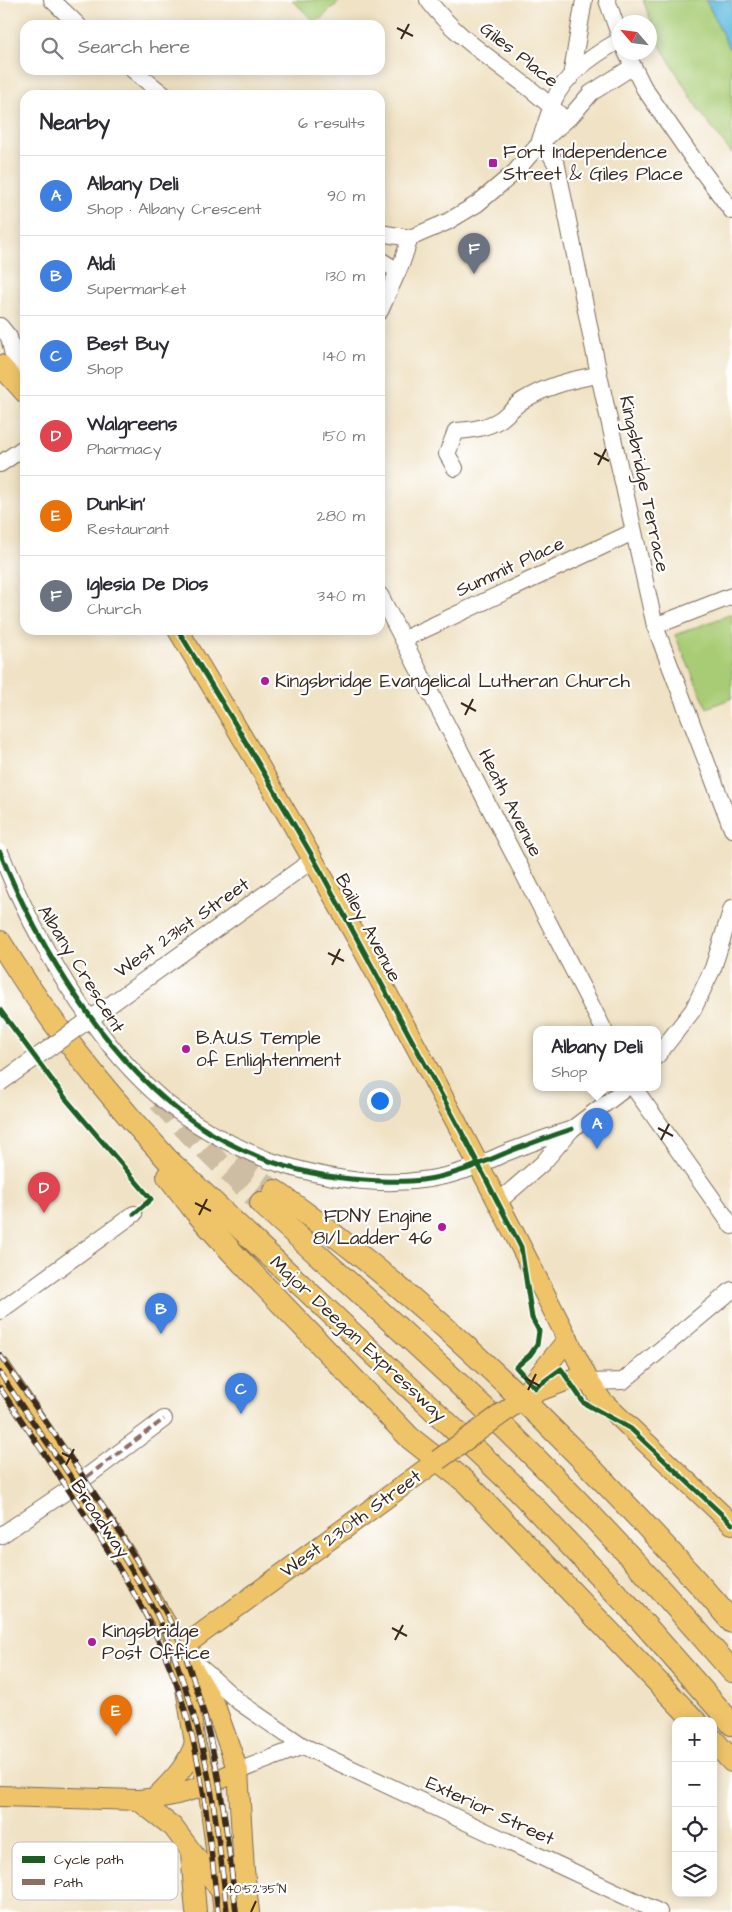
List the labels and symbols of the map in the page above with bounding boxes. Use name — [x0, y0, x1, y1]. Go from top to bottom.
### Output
north arrow — [612, 15, 657, 60]
street label: Giles Place — [474, 16, 564, 94]
place label: Fort Independence Street & Giles Place — [503, 139, 683, 188]
marker: Fort Independence Street & Giles Place — [487, 157, 499, 169]
pin: F — [458, 233, 490, 274]
street label: Kingsbridge Terrace — [611, 393, 676, 575]
street label: Summit Place — [451, 530, 569, 604]
place label: Kingsbridge Evangelical Lutheran Church — [275, 668, 631, 696]
marker: Kingsbridge Evangelical Lutheran Church — [259, 675, 271, 687]
street label: Heath Avenue — [471, 744, 549, 862]
street label: Bailey Avenue — [327, 869, 408, 987]
street label: West 231st Street — [109, 871, 255, 985]
street label: Albany Crescent — [30, 900, 131, 1039]
place label: B.A.U.S Temple of Enlightenment — [196, 1025, 341, 1075]
marker: B.A.U.S Temple of Enlightenment — [180, 1043, 192, 1055]
your location — [367, 1088, 393, 1114]
pin: A — [581, 1108, 613, 1149]
pin: D — [28, 1172, 60, 1213]
place label: FDNY Engine 81/Ladder 46 — [313, 1203, 432, 1252]
marker: FDNY Engine 81/Ladder 46 — [436, 1221, 448, 1233]
street label: Major Deegan Expressway — [263, 1250, 453, 1429]
pin: B — [145, 1293, 177, 1334]
pin: C — [225, 1373, 257, 1414]
street label: West 230th Street — [275, 1463, 427, 1585]
street label: Broadway — [63, 1474, 137, 1565]
place label: Kingsbridge Post Office — [102, 1618, 210, 1667]
marker: Kingsbridge Post Office — [86, 1636, 98, 1648]
pin: E — [100, 1695, 132, 1736]
street label: Exterior Street — [421, 1769, 559, 1853]
legend — [12, 1842, 178, 1900]
text: Cycle path — [54, 1850, 123, 1870]
text: Path — [54, 1873, 83, 1893]
text: 40°52'35"N — [226, 1881, 287, 1898]

